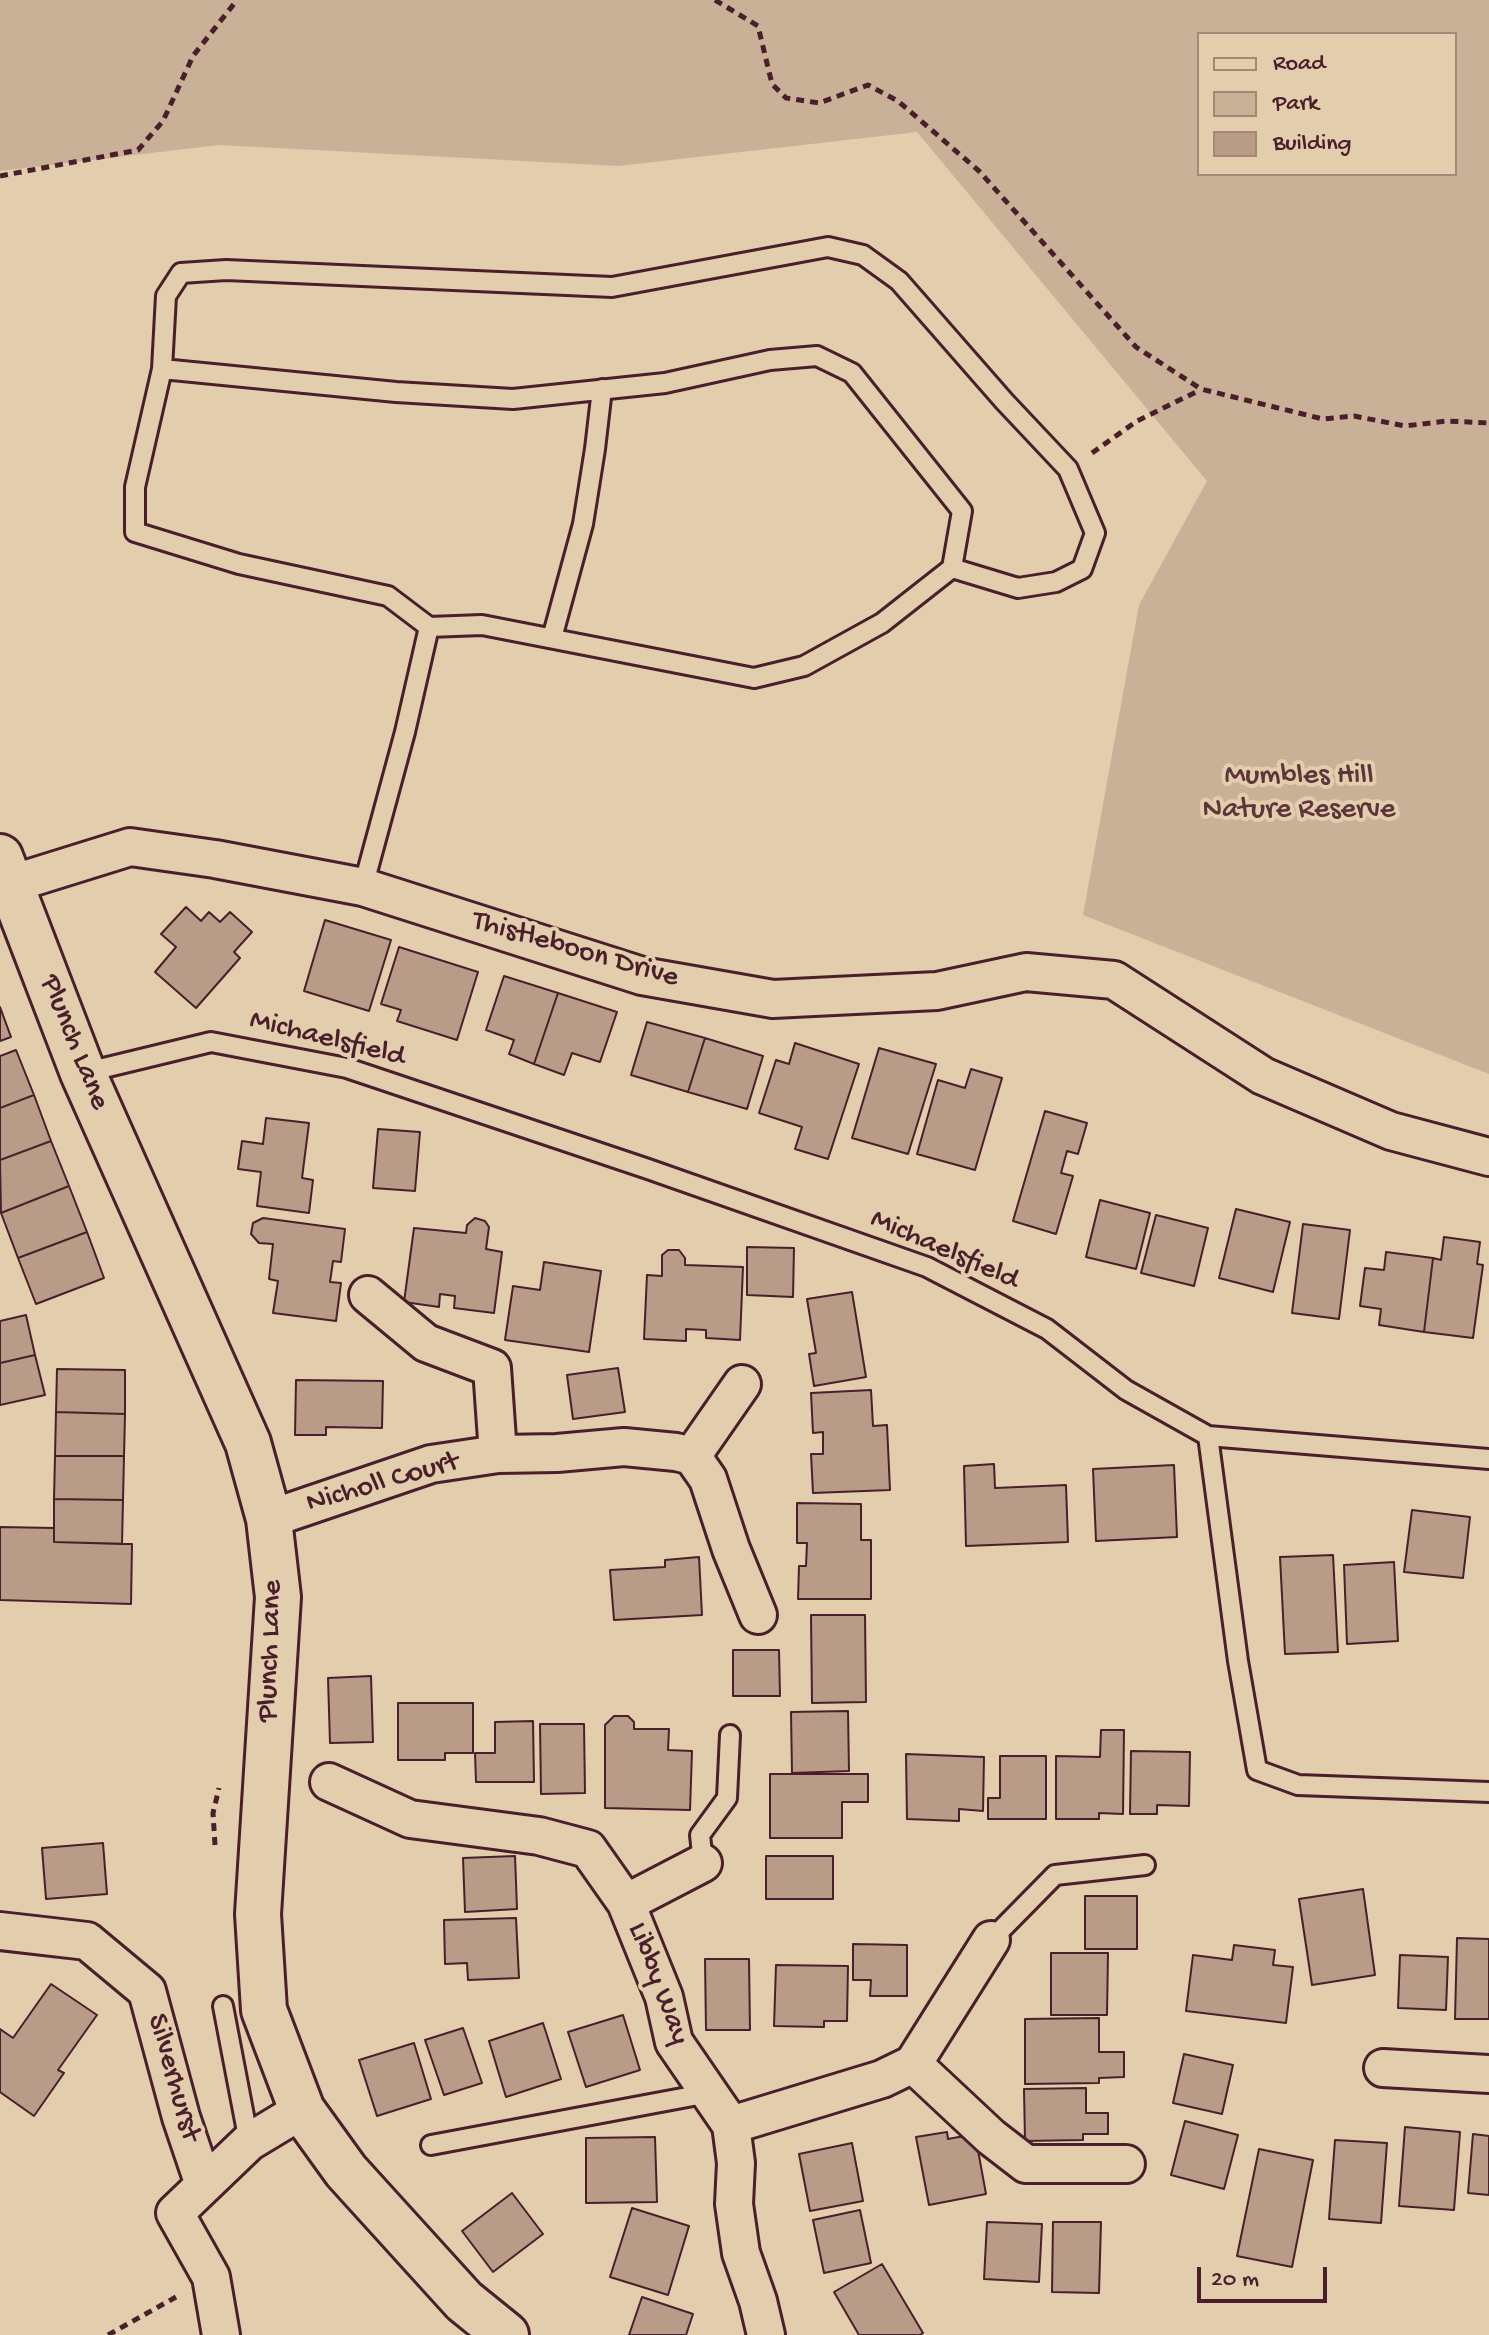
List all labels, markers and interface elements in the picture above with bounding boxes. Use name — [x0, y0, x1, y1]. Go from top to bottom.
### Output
legend — [1197, 32, 1457, 176]
text: Road — [1273, 50, 1325, 79]
text: Park — [1273, 90, 1319, 119]
text: Building — [1273, 130, 1351, 159]
park label: Mumbles Hill Nature Reserve — [1203, 759, 1395, 830]
street label: Thistleboon Drive — [468, 904, 682, 998]
street label: Plunch Lane — [30, 970, 116, 1116]
street label: Michaelsfield — [246, 1003, 408, 1077]
street label: Michaelsfield — [864, 1202, 1024, 1300]
street label: Nicholl Court — [303, 1445, 463, 1523]
street label: Plunch Lane — [252, 1579, 292, 1723]
street label: Libby Way — [617, 1918, 697, 2050]
street label: Silverhurst — [137, 2010, 207, 2146]
scale bar — [1201, 2251, 1331, 2301]
text: 20 m — [1211, 2266, 1259, 2295]

